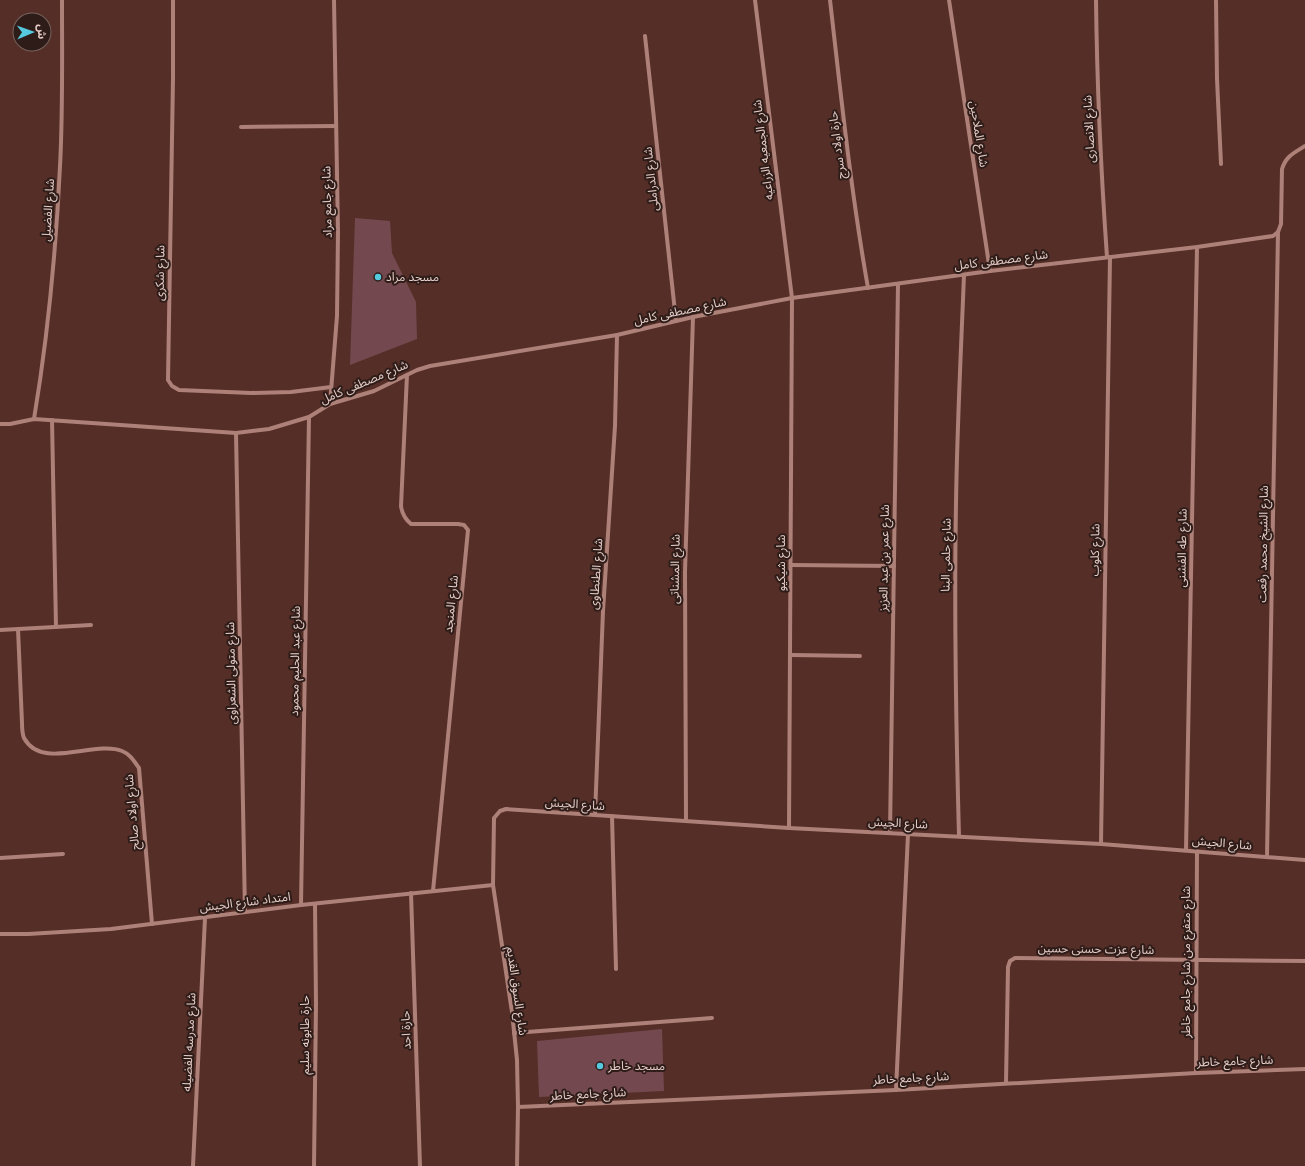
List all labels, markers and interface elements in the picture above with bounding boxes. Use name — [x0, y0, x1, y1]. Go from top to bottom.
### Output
north arrow — [12, 12, 52, 52]
text: ش — [35, 24, 49, 39]
street label: شارع الانصارى — [1079, 95, 1100, 163]
street label: شارع الجمعيه الزراعيه — [749, 99, 778, 201]
street label: شارع الملاحين — [965, 100, 992, 168]
street label: حارة اولاد سرج — [825, 110, 850, 180]
street label: شارع الدراملى — [640, 146, 663, 212]
street label: شارع جامع مراد — [318, 166, 337, 238]
street label: شارع الفضيل — [38, 178, 59, 242]
street label: شارع شكرى — [152, 245, 169, 301]
street label: شارع مصطفى كامل — [953, 246, 1049, 275]
place label: مسجد مراد — [386, 269, 439, 284]
marker: مسجد مراد — [373, 272, 383, 282]
street label: شارع مصطفى كامل — [632, 293, 728, 330]
street label: شارع مصطفى كامل — [317, 356, 411, 409]
street label: شارع الشيخ محمد رفعت — [1254, 485, 1273, 603]
street label: شارع عمر بن عبد العزيز — [875, 504, 894, 613]
street label: شارع طه الفشنى — [1173, 508, 1192, 588]
street label: شارع حلمى البنا — [937, 518, 956, 592]
street label: شارع كلوب — [1087, 524, 1104, 577]
street label: شارع المشناتى — [666, 534, 685, 604]
street label: شارع شيكيو — [773, 535, 790, 591]
street label: شارع الطنطاوى — [586, 538, 607, 610]
street label: شارع المنجد — [440, 574, 463, 634]
street label: شارع عبد الحليم محمود — [286, 606, 305, 716]
street label: شارع متولى الشعراوى — [222, 622, 241, 724]
street label: شارع اولاد صالح — [121, 773, 144, 851]
street label: شارع الجيش — [544, 794, 605, 815]
street label: شارع الجيش — [868, 813, 928, 834]
street label: شارع الجيش — [1191, 832, 1253, 855]
street label: شارع متفرع من شارع جامع خاطر — [1178, 886, 1195, 1039]
street label: امتداد شارع الجيش — [199, 888, 292, 917]
street label: شارع عزت حسنى حسين — [1038, 940, 1154, 959]
street label: شارع السوق القديم — [502, 946, 531, 1037]
street label: شارع مدرسه الفضيله — [178, 992, 201, 1092]
street label: حارة طابونه سليم — [297, 995, 314, 1075]
street label: حارة احد — [397, 1010, 414, 1050]
street label: شارع جامع خاطر — [1196, 1052, 1274, 1071]
place label: مسجد خاطر — [607, 1058, 665, 1073]
marker: مسجد خاطر — [595, 1061, 605, 1071]
street label: شارع جامع خاطر — [871, 1068, 950, 1089]
street label: شارع جامع خاطر — [548, 1084, 627, 1105]

